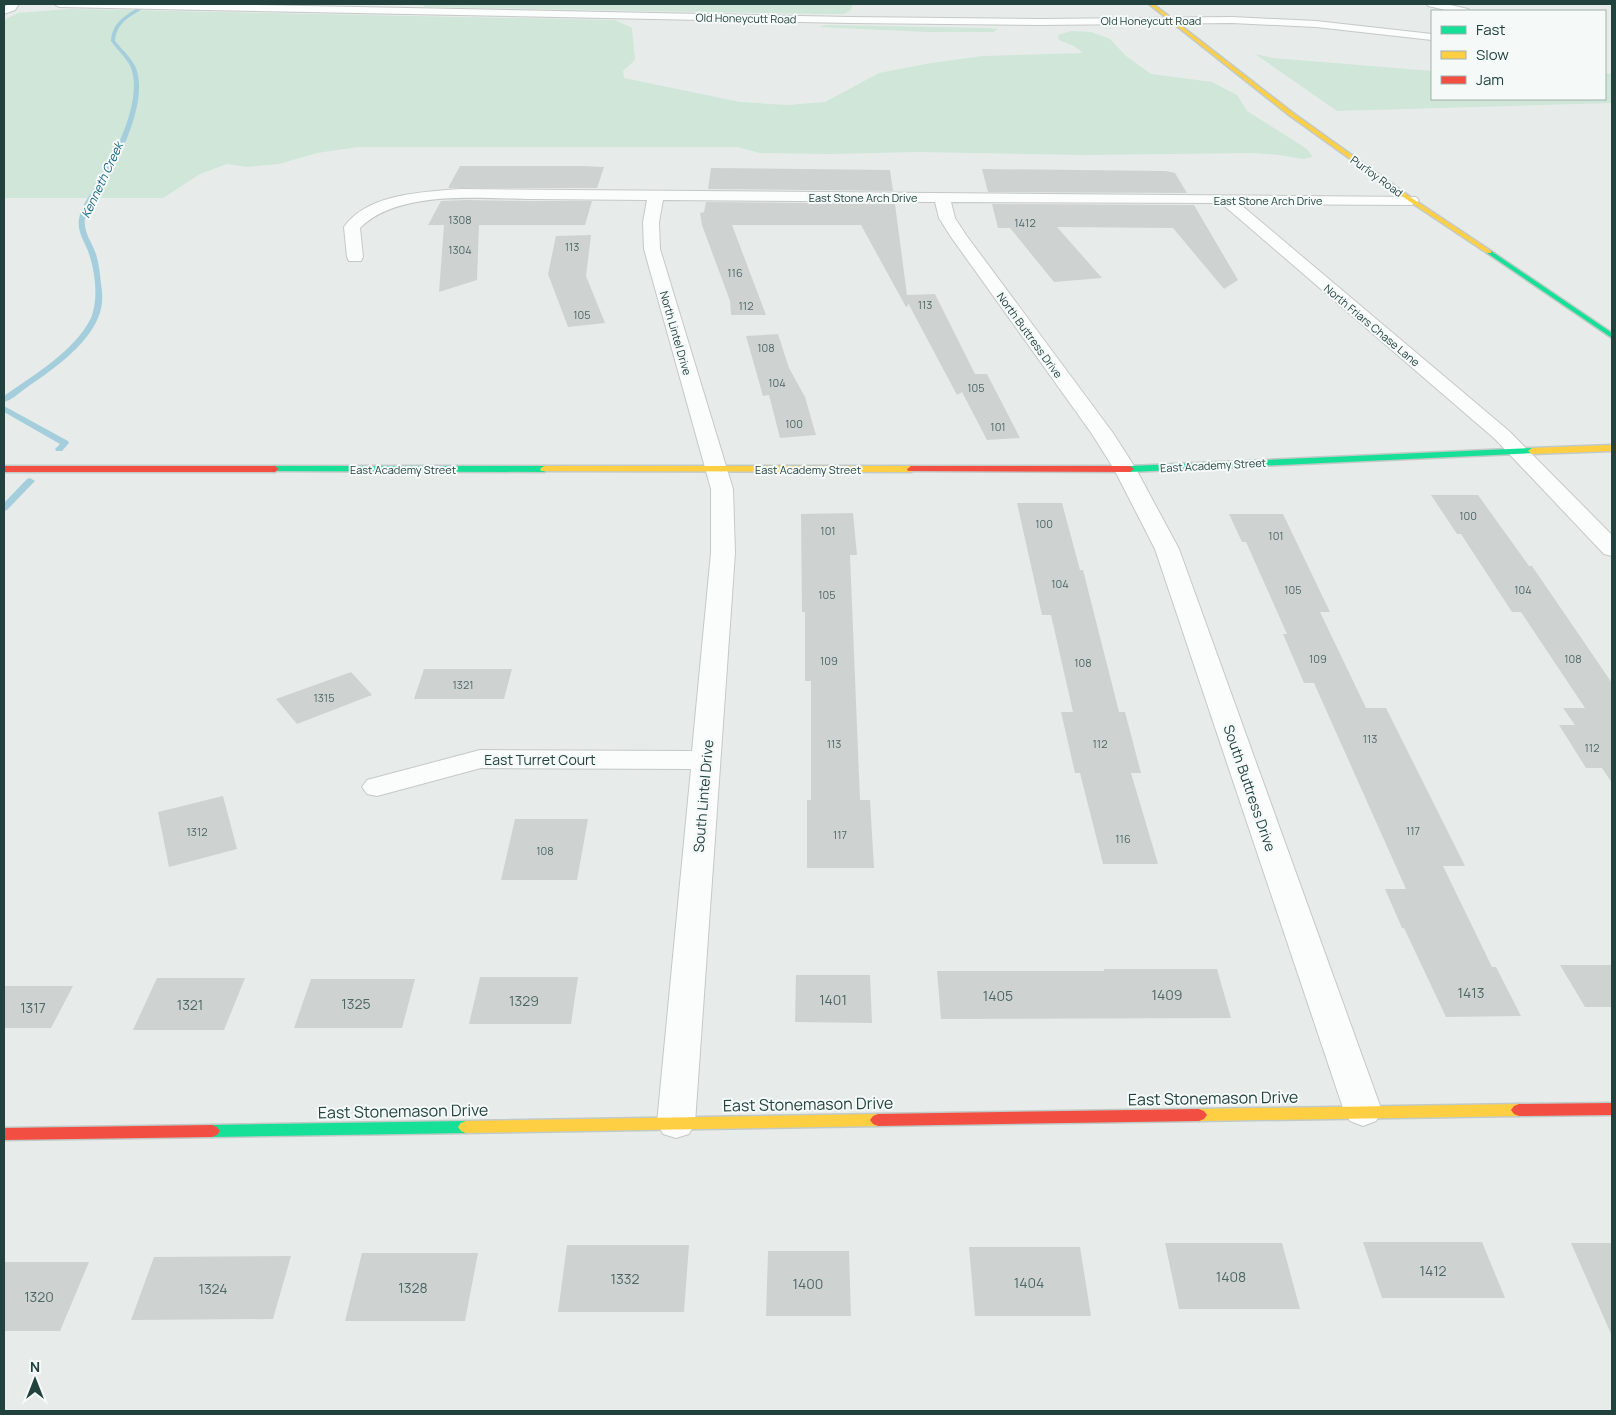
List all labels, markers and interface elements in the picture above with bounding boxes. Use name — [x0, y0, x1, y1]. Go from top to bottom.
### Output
street label: Old Honeycutt Road — [696, 10, 796, 26]
legend — [1431, 10, 1606, 100]
street label: Old Honeycutt Road — [1101, 13, 1201, 28]
text: Fast — [1476, 19, 1505, 40]
text: Slow — [1476, 44, 1509, 65]
text: Jam — [1476, 69, 1504, 90]
water label: Kenneth Creek — [77, 137, 128, 221]
street label: Purfoy Road — [1348, 152, 1406, 200]
street label: East Stone Arch Drive — [809, 190, 918, 205]
street label: East Stone Arch Drive — [1214, 193, 1323, 208]
house number: 1308 — [448, 212, 472, 227]
house number: 1412 — [1014, 215, 1036, 230]
house number: 113 — [565, 239, 579, 254]
house number: 1304 — [448, 242, 472, 257]
house number: 116 — [727, 265, 743, 280]
street label: North Friars Chase Lane — [1321, 280, 1423, 370]
street label: North Lintel Drive — [657, 289, 695, 377]
street label: North Buttress Drive — [994, 289, 1066, 381]
house number: 113 — [918, 297, 932, 312]
house number: 112 — [739, 298, 753, 313]
house number: 105 — [573, 307, 591, 322]
house number: 108 — [757, 340, 775, 355]
house number: 104 — [768, 375, 786, 390]
house number: 105 — [967, 380, 985, 395]
house number: 100 — [785, 416, 803, 431]
house number: 101 — [990, 419, 1006, 434]
street label: East Academy Street — [1160, 455, 1266, 475]
street label: East Academy Street — [350, 462, 456, 477]
street label: East Academy Street — [755, 462, 861, 477]
house number: 100 — [1459, 508, 1477, 523]
house number: 100 — [1035, 516, 1053, 531]
house number: 101 — [820, 523, 836, 538]
house number: 101 — [1268, 528, 1284, 543]
house number: 104 — [1051, 576, 1069, 591]
house number: 105 — [1284, 582, 1302, 597]
house number: 104 — [1514, 582, 1532, 597]
house number: 105 — [818, 587, 836, 602]
house number: 109 — [1309, 651, 1327, 666]
house number: 108 — [1564, 651, 1582, 666]
house number: 109 — [820, 653, 838, 668]
house number: 108 — [1074, 655, 1092, 670]
house number: 1321 — [453, 677, 473, 692]
house number: 1315 — [313, 690, 335, 705]
street label: South Buttress Drive — [1219, 722, 1281, 854]
house number: 113 — [1363, 731, 1377, 746]
house number: 113 — [827, 736, 841, 751]
house number: 112 — [1093, 736, 1107, 751]
street label: South Lintel Drive — [689, 739, 717, 853]
house number: 112 — [1585, 740, 1599, 755]
street label: East Turret Court — [484, 750, 596, 769]
house number: 117 — [1406, 823, 1420, 838]
house number: 1312 — [187, 824, 207, 839]
house number: 117 — [833, 827, 847, 842]
house number: 116 — [1115, 831, 1131, 846]
house number: 108 — [536, 843, 554, 858]
house number: 1413 — [1458, 983, 1484, 1002]
house number: 1409 — [1152, 985, 1182, 1004]
house number: 1405 — [983, 986, 1013, 1005]
house number: 1401 — [819, 990, 847, 1009]
house number: 1329 — [509, 991, 539, 1010]
house number: 1325 — [341, 994, 371, 1013]
house number: 1321 — [177, 995, 203, 1014]
house number: 1317 — [20, 998, 46, 1017]
street label: East Stonemason Drive — [1128, 1086, 1298, 1110]
street label: East Stonemason Drive — [723, 1092, 893, 1116]
street label: East Stonemason Drive — [318, 1099, 488, 1123]
house number: 1412 — [1419, 1261, 1447, 1280]
house number: 1408 — [1216, 1267, 1246, 1286]
house number: 1332 — [611, 1269, 639, 1288]
house number: 1404 — [1014, 1273, 1044, 1292]
house number: 1400 — [793, 1274, 823, 1293]
house number: 1328 — [398, 1278, 428, 1297]
house number: 1324 — [198, 1279, 228, 1298]
house number: 1320 — [24, 1287, 54, 1306]
north arrow — [10, 1355, 60, 1405]
text: N — [30, 1357, 40, 1376]

